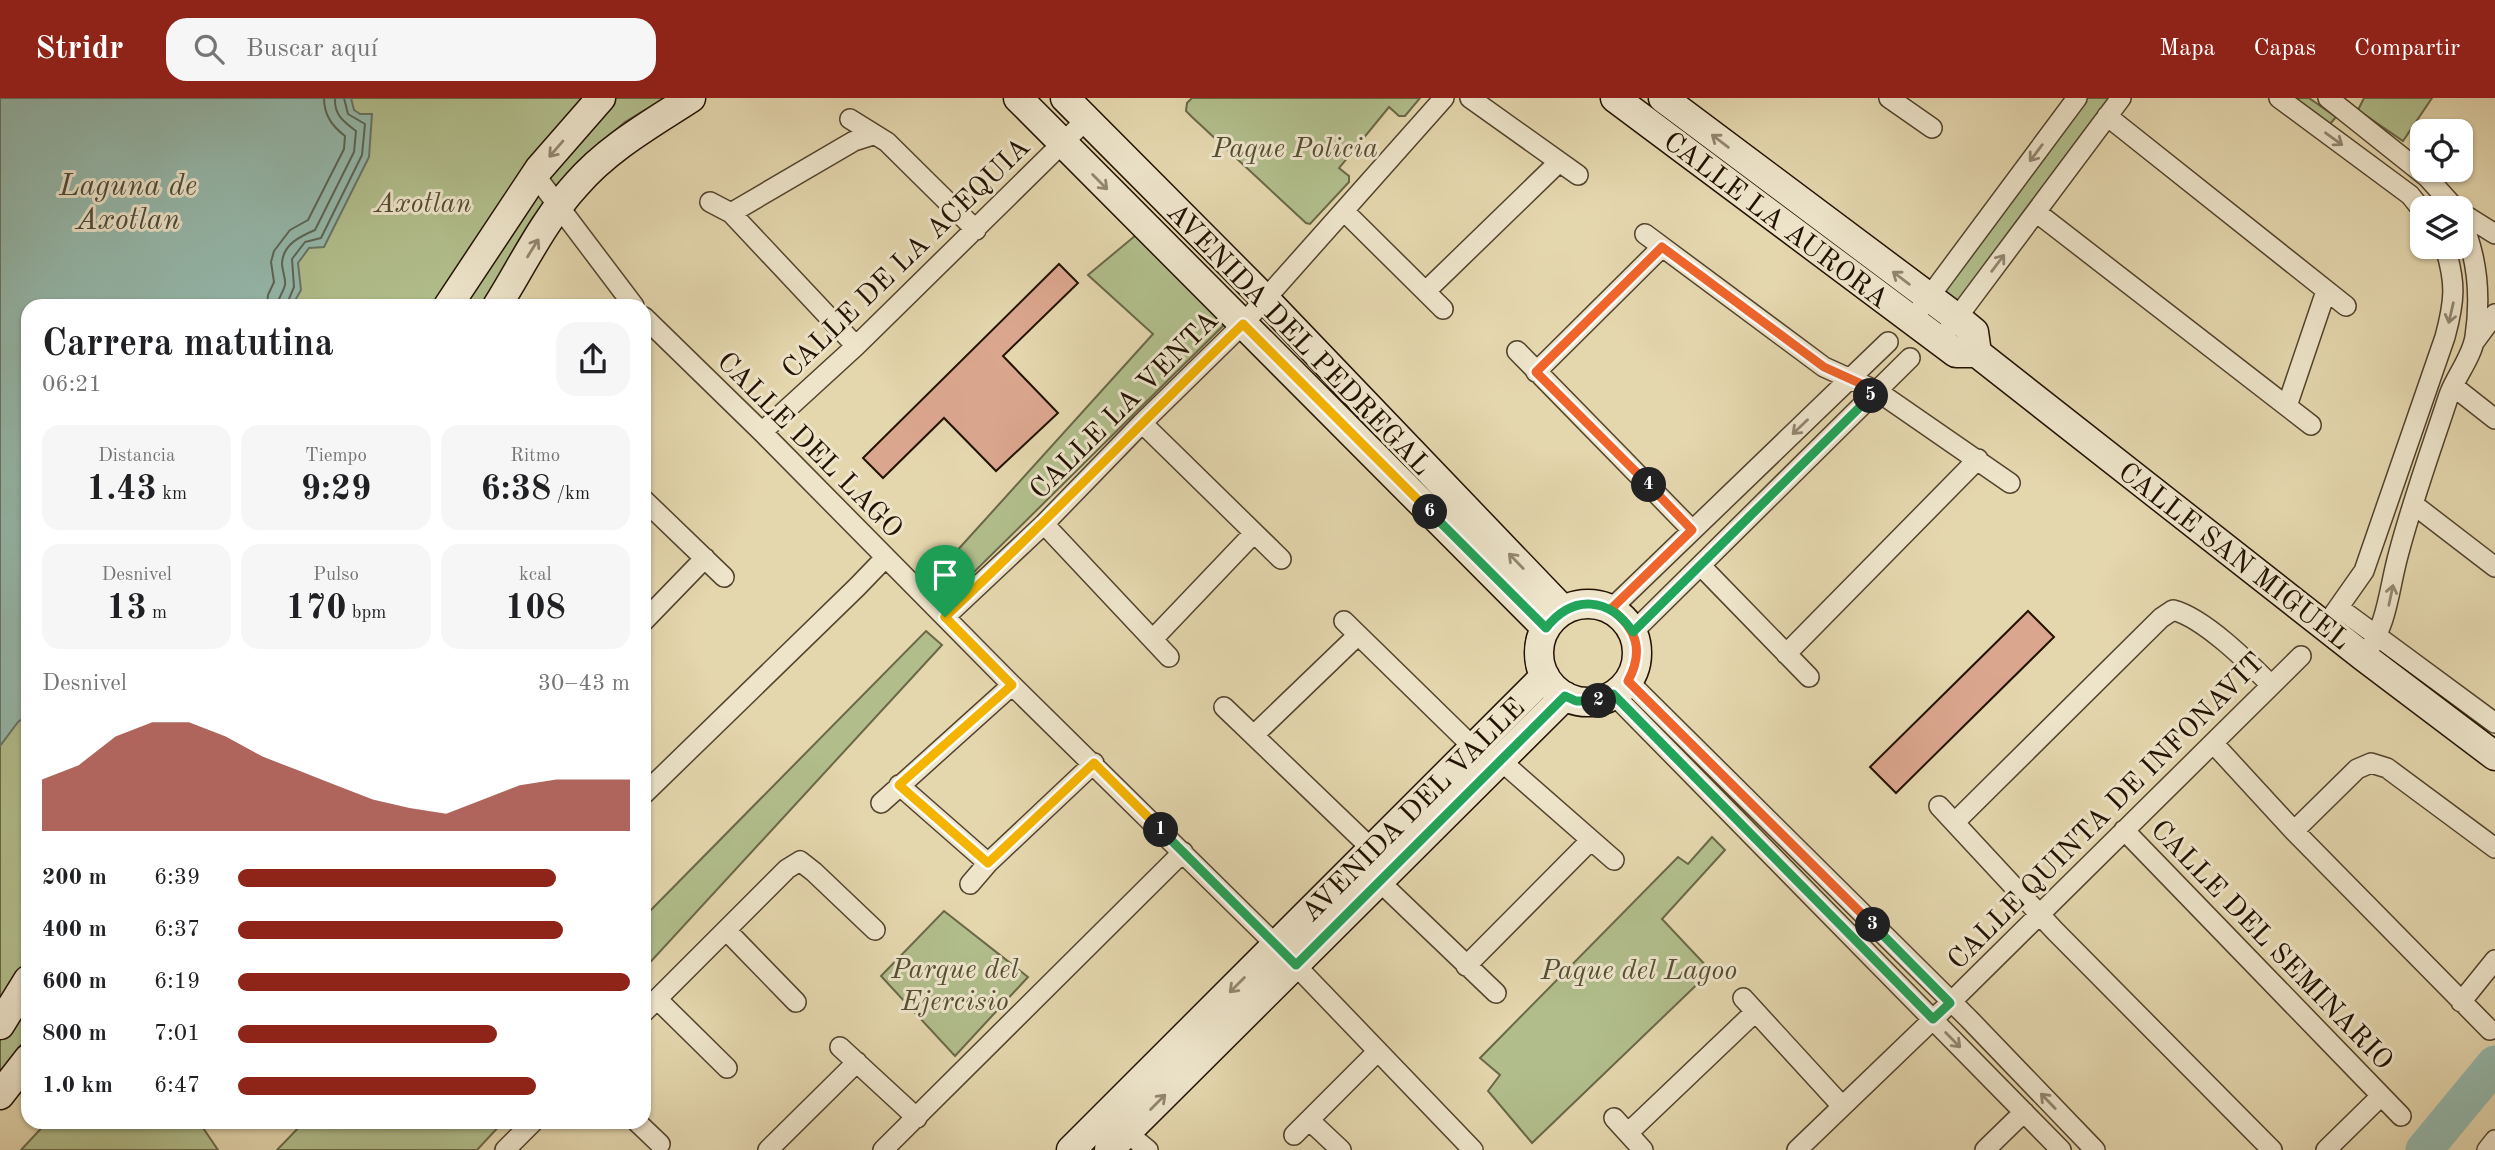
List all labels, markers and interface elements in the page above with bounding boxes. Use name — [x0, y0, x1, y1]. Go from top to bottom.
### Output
search box — [166, 18, 656, 81]
icon: search — [190, 30, 228, 68]
text: Stridr — [35, 33, 124, 66]
text: Buscar aquí — [246, 36, 378, 62]
text: Mapa — [2159, 37, 2215, 61]
text: Capas — [2253, 37, 2316, 61]
text: Compartir — [2354, 37, 2460, 61]
map controls — [2410, 119, 2473, 259]
button: locate — [2410, 119, 2473, 182]
street label: CALLE LA AURORA — [1658, 128, 1893, 315]
one-way arrow — [2324, 131, 2343, 146]
street label: CALLE DE LA ACEQUIA — [778, 134, 1036, 385]
one-way arrow — [1710, 134, 1729, 149]
park label: Paque Policia — [1211, 136, 1378, 164]
one-way arrow — [548, 140, 564, 158]
one-way arrow — [2029, 143, 2044, 162]
water label: Laguna de Axotlan — [58, 172, 197, 236]
one-way arrow — [1092, 173, 1109, 190]
park label: Axotlan — [372, 191, 472, 219]
button: layers — [2410, 196, 2473, 259]
street label: AVENIDA DEL PEDREGAL — [1161, 199, 1435, 482]
one-way arrow — [526, 239, 540, 259]
one-way arrow — [1990, 254, 2005, 273]
one-way arrow — [1893, 270, 1911, 285]
one-way arrow — [2443, 302, 2456, 324]
street label: CALLE LA VENTA — [1026, 307, 1224, 505]
button: share — [556, 322, 630, 396]
text: Carrera matutina — [42, 326, 334, 364]
street label: CALLE DEL LAGO — [711, 348, 907, 544]
text: 06:21 — [42, 373, 102, 396]
pin: 5 — [1854, 378, 1888, 414]
text: 5 — [1865, 386, 1876, 405]
one-way arrow — [1792, 418, 1809, 435]
text: Distancia — [98, 447, 175, 466]
text: Tiempo — [305, 447, 367, 466]
text: Ritmo — [510, 447, 560, 466]
street label: CALLE SAN MIGUEL — [2112, 458, 2354, 656]
pin: 4 — [1632, 468, 1666, 502]
text: 1.43 — [86, 472, 157, 507]
text: 9:29 — [301, 472, 371, 507]
text: 6:38 — [481, 472, 551, 507]
text: 4 — [1643, 475, 1654, 494]
text: km — [157, 485, 187, 504]
text: /km — [551, 485, 590, 504]
pin: 6 — [1412, 494, 1448, 530]
text: 6 — [1424, 502, 1435, 521]
pin — [915, 545, 975, 617]
one-way arrow — [1508, 553, 1525, 570]
icon: arrive — [926, 556, 964, 594]
text: Desnivel — [102, 566, 172, 585]
text: Pulso — [313, 566, 359, 585]
text: kcal — [519, 566, 552, 585]
one-way arrow — [2384, 584, 2398, 607]
text: 13 — [106, 591, 147, 626]
text: 170 — [286, 591, 346, 626]
text: 108 — [505, 591, 566, 626]
text: m — [147, 604, 167, 623]
text: bpm — [346, 604, 386, 623]
street label: CALLE QUINTA DE INFONAVIT — [1944, 649, 2271, 976]
text: Desnivel — [42, 672, 127, 695]
text: 30–43 m — [538, 672, 630, 695]
pin: 2 — [1582, 684, 1616, 718]
text: 2 — [1593, 691, 1604, 710]
street label: AVENIDA DEL VALLE — [1297, 694, 1531, 928]
pin: 1 — [1144, 812, 1178, 848]
street label: CALLE DEL SEMINARIO — [2144, 816, 2397, 1076]
text: 1 — [1155, 820, 1166, 839]
text: 200 m — [42, 866, 107, 889]
text: 6:39 — [154, 866, 200, 889]
pin: 3 — [1856, 908, 1890, 942]
text: 3 — [1867, 915, 1878, 934]
text: 400 m — [42, 918, 107, 941]
text: 6:37 — [154, 918, 200, 941]
park label: Parque del Ejercisio — [890, 957, 1019, 1017]
park label: Paque del Lagoo — [1540, 958, 1737, 986]
text: 600 m — [42, 970, 107, 993]
text: 6:19 — [154, 970, 200, 993]
one-way arrow — [1229, 976, 1246, 993]
text: 800 m — [42, 1022, 107, 1045]
text: 7:01 — [154, 1022, 200, 1045]
one-way arrow — [1944, 1031, 1961, 1048]
text: 1.0 km — [42, 1074, 113, 1097]
text: 6:47 — [154, 1074, 200, 1097]
one-way arrow — [2039, 1093, 2056, 1110]
one-way arrow — [1149, 1094, 1166, 1111]

